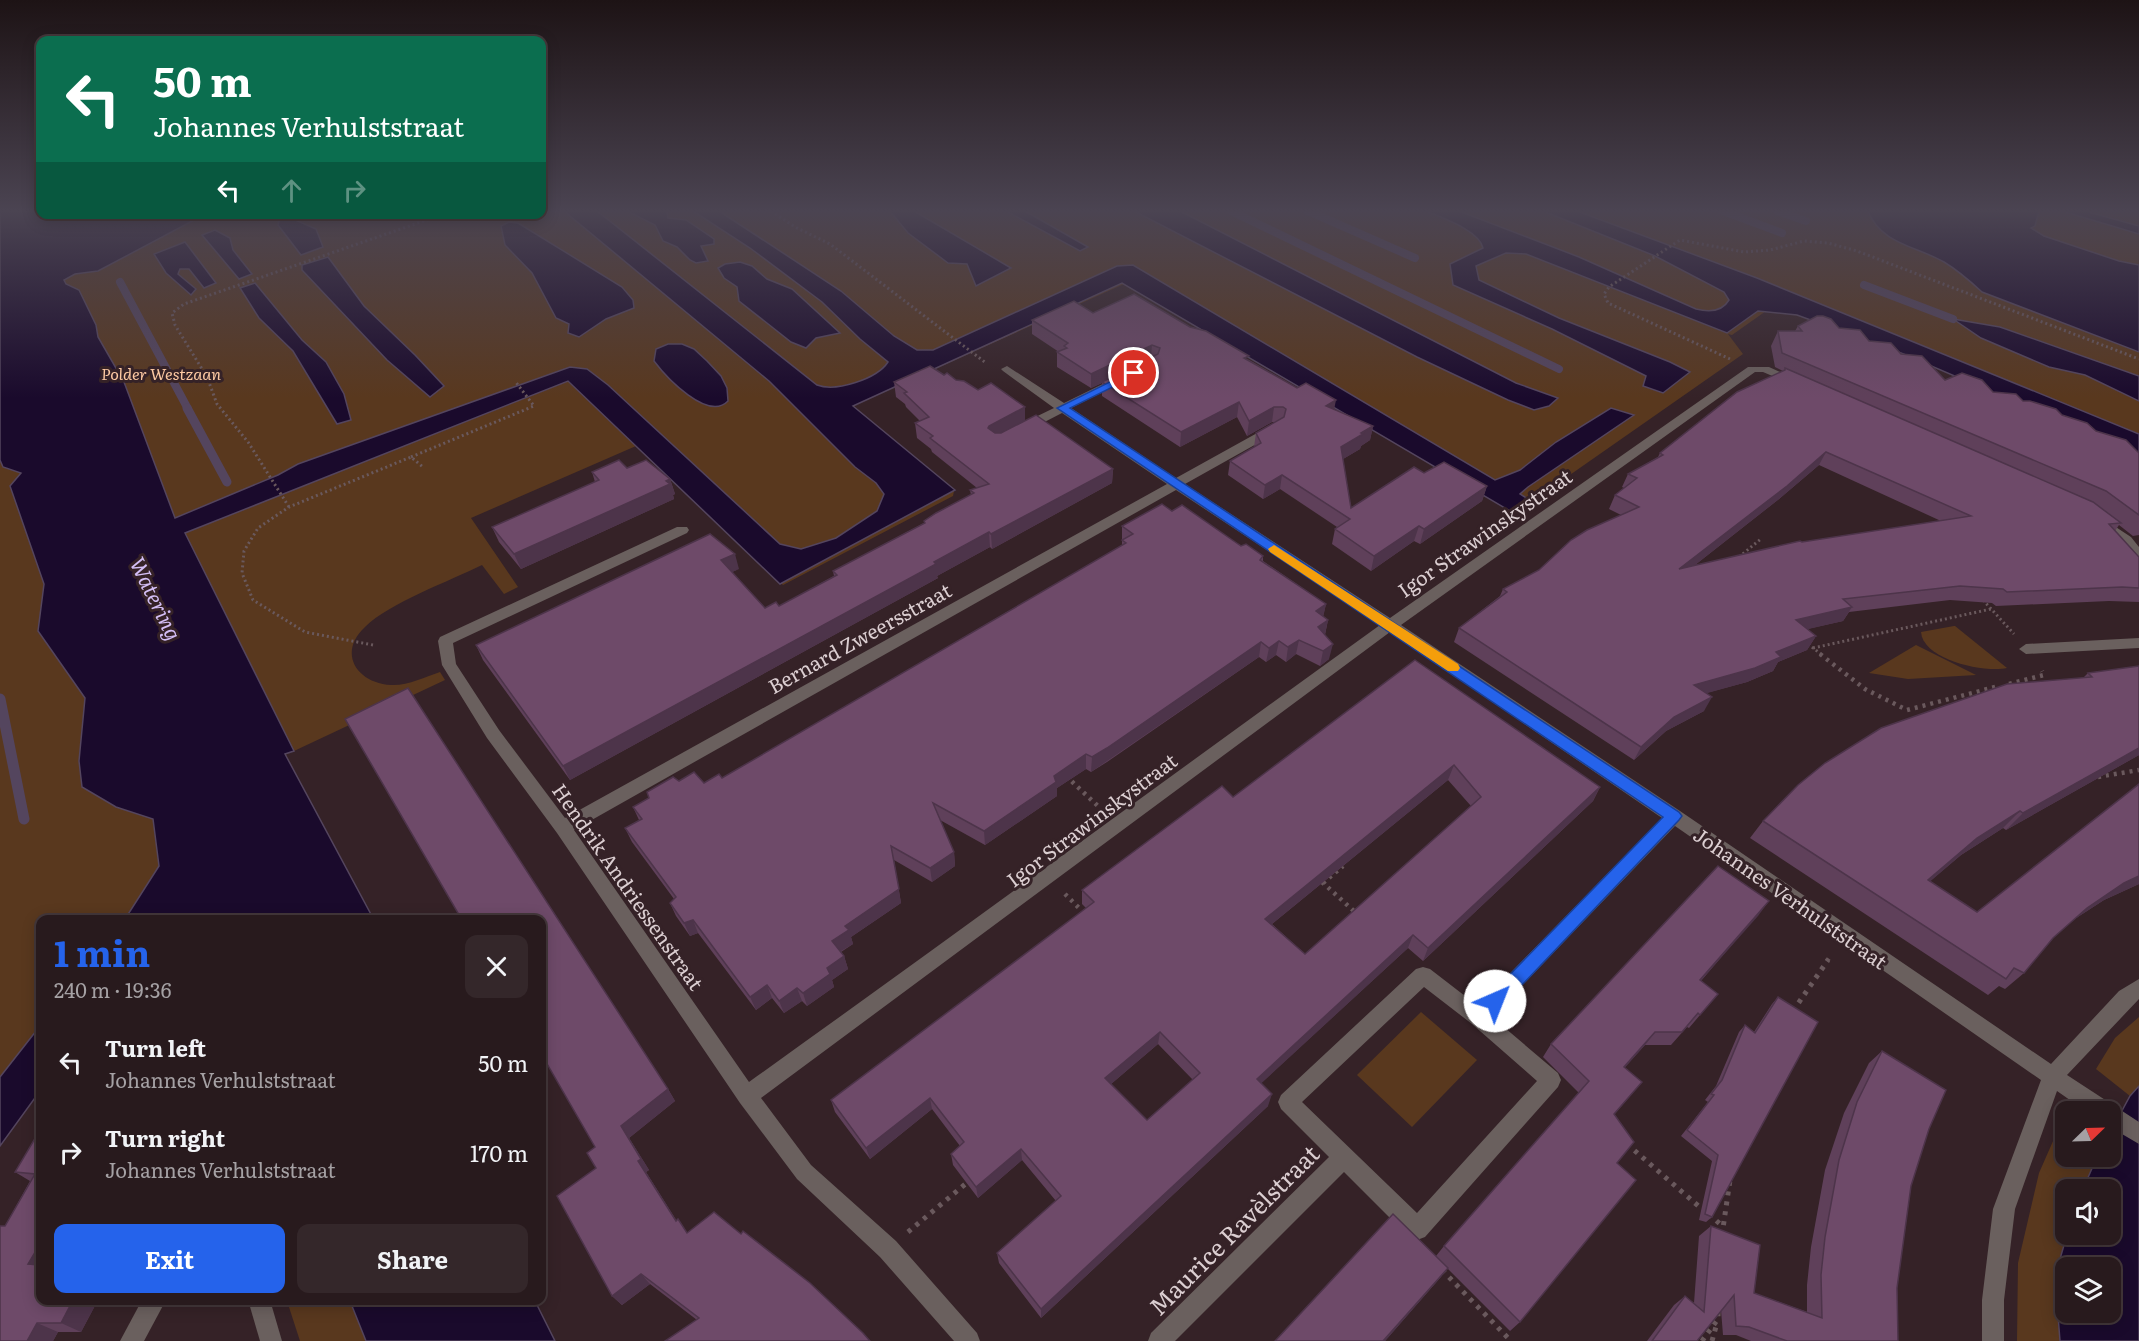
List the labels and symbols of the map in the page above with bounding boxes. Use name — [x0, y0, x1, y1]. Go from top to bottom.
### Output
pin — [1108, 347, 1159, 398]
park label: Polder Westzaan — [101, 361, 221, 385]
street label: Igor Strawinskystraat — [1391, 460, 1577, 604]
water label: Watering — [124, 551, 190, 645]
street label: Bernard Zweersstraat — [762, 574, 956, 700]
street label: Igor Strawinskystraat — [999, 745, 1183, 893]
street label: Hendrik Andriessenstraat — [546, 776, 712, 996]
street label: Johannes Verhulststraat — [1688, 819, 1894, 975]
position arrow — [1463, 969, 1527, 1033]
north arrow — [2055, 1101, 2121, 1167]
street label: Maurice Ravèlstraat — [1140, 1136, 1326, 1322]

